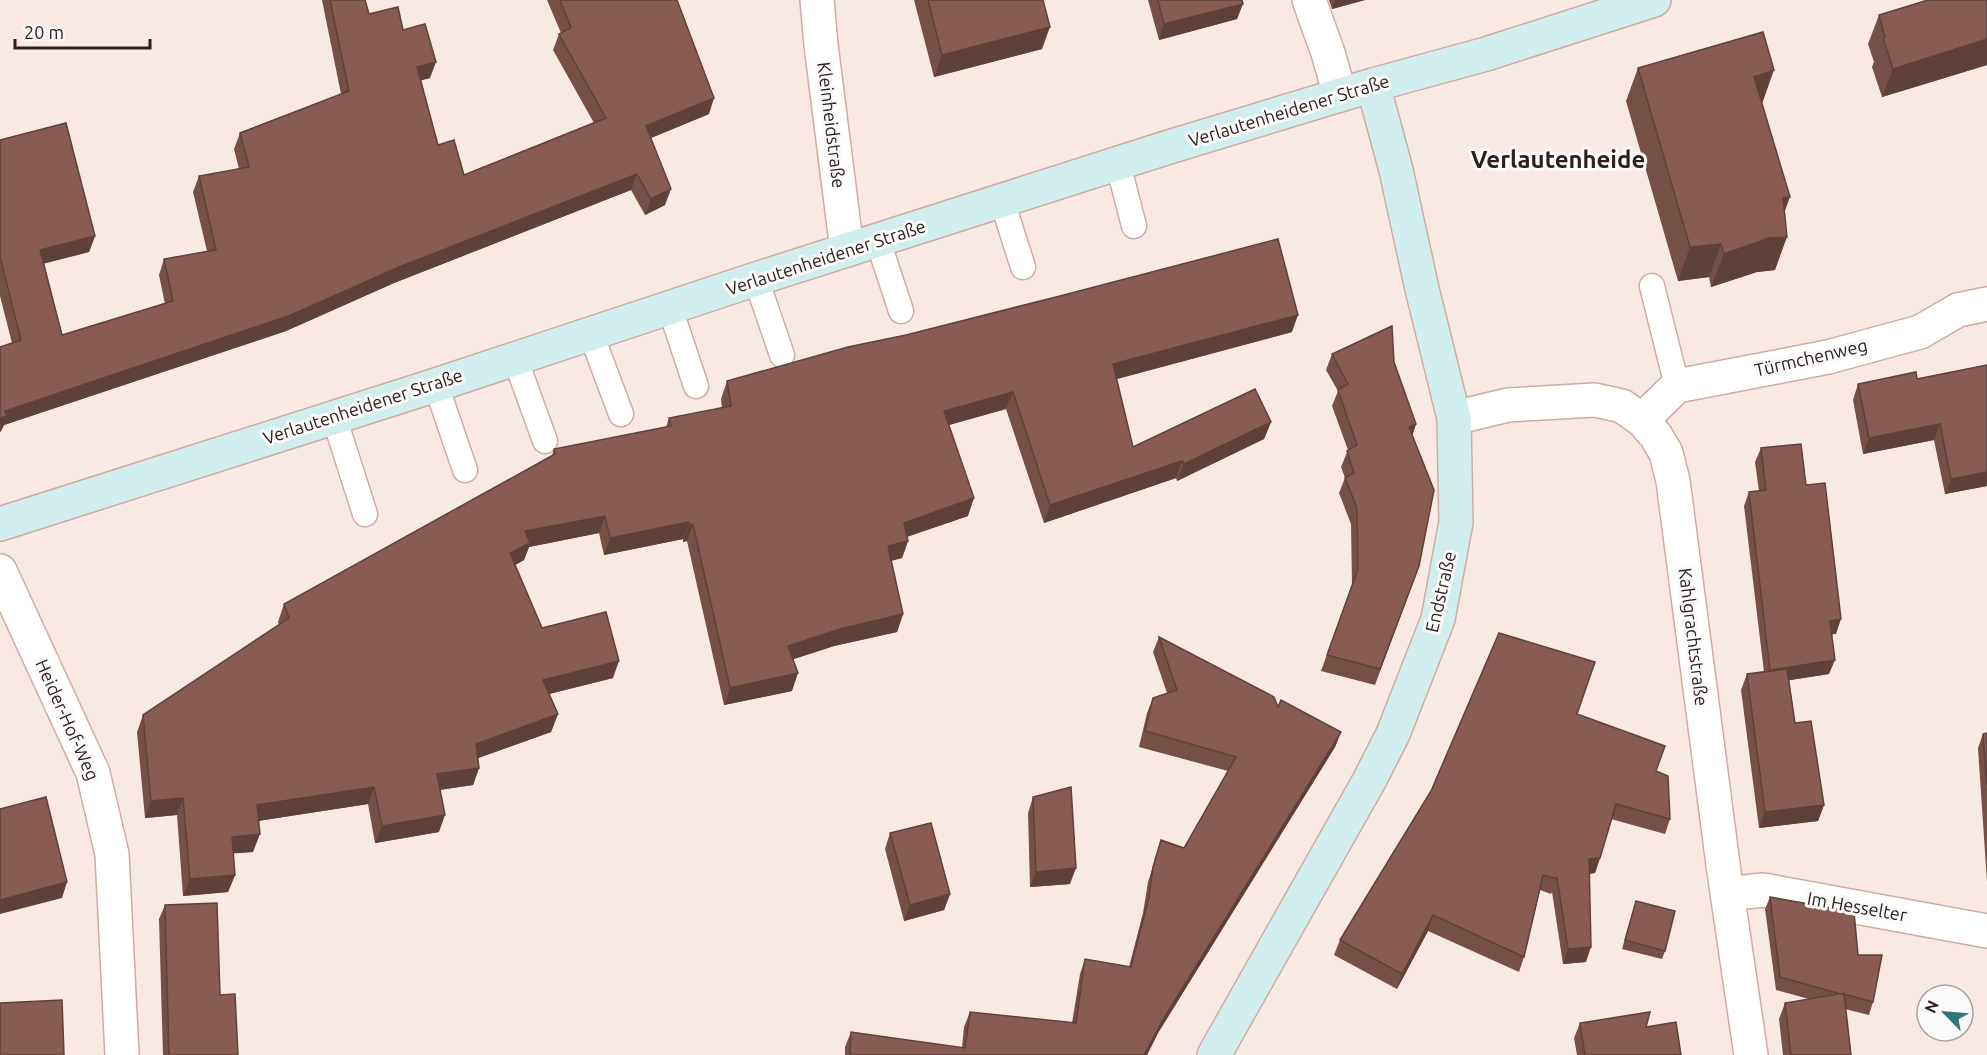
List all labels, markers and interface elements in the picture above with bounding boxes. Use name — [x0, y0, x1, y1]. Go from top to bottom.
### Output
scale bar — [15, 12, 150, 50]
text: 20 m — [24, 22, 64, 42]
street label: Kleinheidstraße — [814, 61, 850, 189]
street label: Verlautenheidener Straße — [1186, 70, 1391, 150]
district label: Verlautenheide — [1471, 146, 1645, 173]
street label: Verlautenheidener Straße — [723, 215, 928, 299]
street label: Türmchenweg — [1752, 334, 1869, 380]
street label: Verlautenheidener Straße — [260, 364, 465, 448]
street label: Endstraße — [1421, 549, 1459, 634]
street label: Kahlgrachtstraße — [1676, 567, 1712, 707]
street label: Heider-Hof-Weg — [32, 656, 104, 783]
street label: Im Hesselter — [1806, 887, 1909, 925]
north arrow — [1915, 983, 1975, 1043]
text: N — [1921, 997, 1942, 1016]

